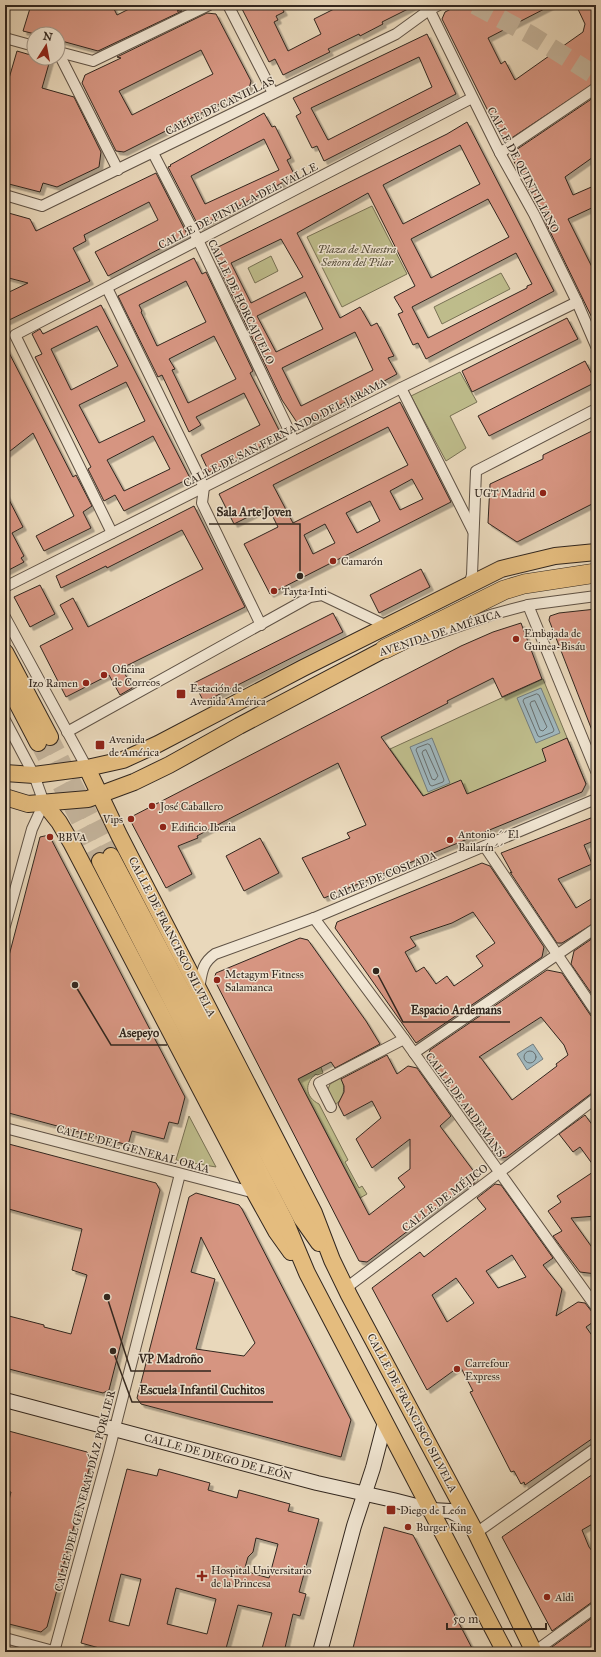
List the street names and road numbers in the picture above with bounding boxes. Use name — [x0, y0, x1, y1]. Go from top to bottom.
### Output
street label: CALLE DE CANILLAS — [163, 74, 277, 138]
street label: CALLE DE QUINTILIANO — [484, 105, 562, 235]
street label: CALLE DE PINILLA DEL VALLE — [156, 160, 320, 252]
street label: CALLE DE HORCAJUELO — [204, 237, 277, 367]
street label: CALLE DE SAN FERNANDO DEL JARAMA — [181, 376, 390, 491]
street label: AVENIDA DE AMÉRICA — [376, 606, 503, 659]
street label: CALLE DE COSLADA — [328, 848, 439, 903]
street label: CALLE DE FRANCISCO SILVELA — [126, 855, 218, 1020]
street label: CALLE DE ARDEMANS — [423, 1050, 507, 1160]
street label: CALLE DEL GENERAL ORÁA — [55, 1122, 212, 1176]
street label: CALLE DE MÉJICO — [399, 1161, 491, 1235]
street label: CALLE DE FRANCISCO SILVELA — [364, 1331, 460, 1495]
street label: CALLE DEL GENERAL DÍAZ PORLIER — [51, 1388, 118, 1593]
street label: CALLE DE DIEGO DE LEÓN — [143, 1430, 294, 1483]

